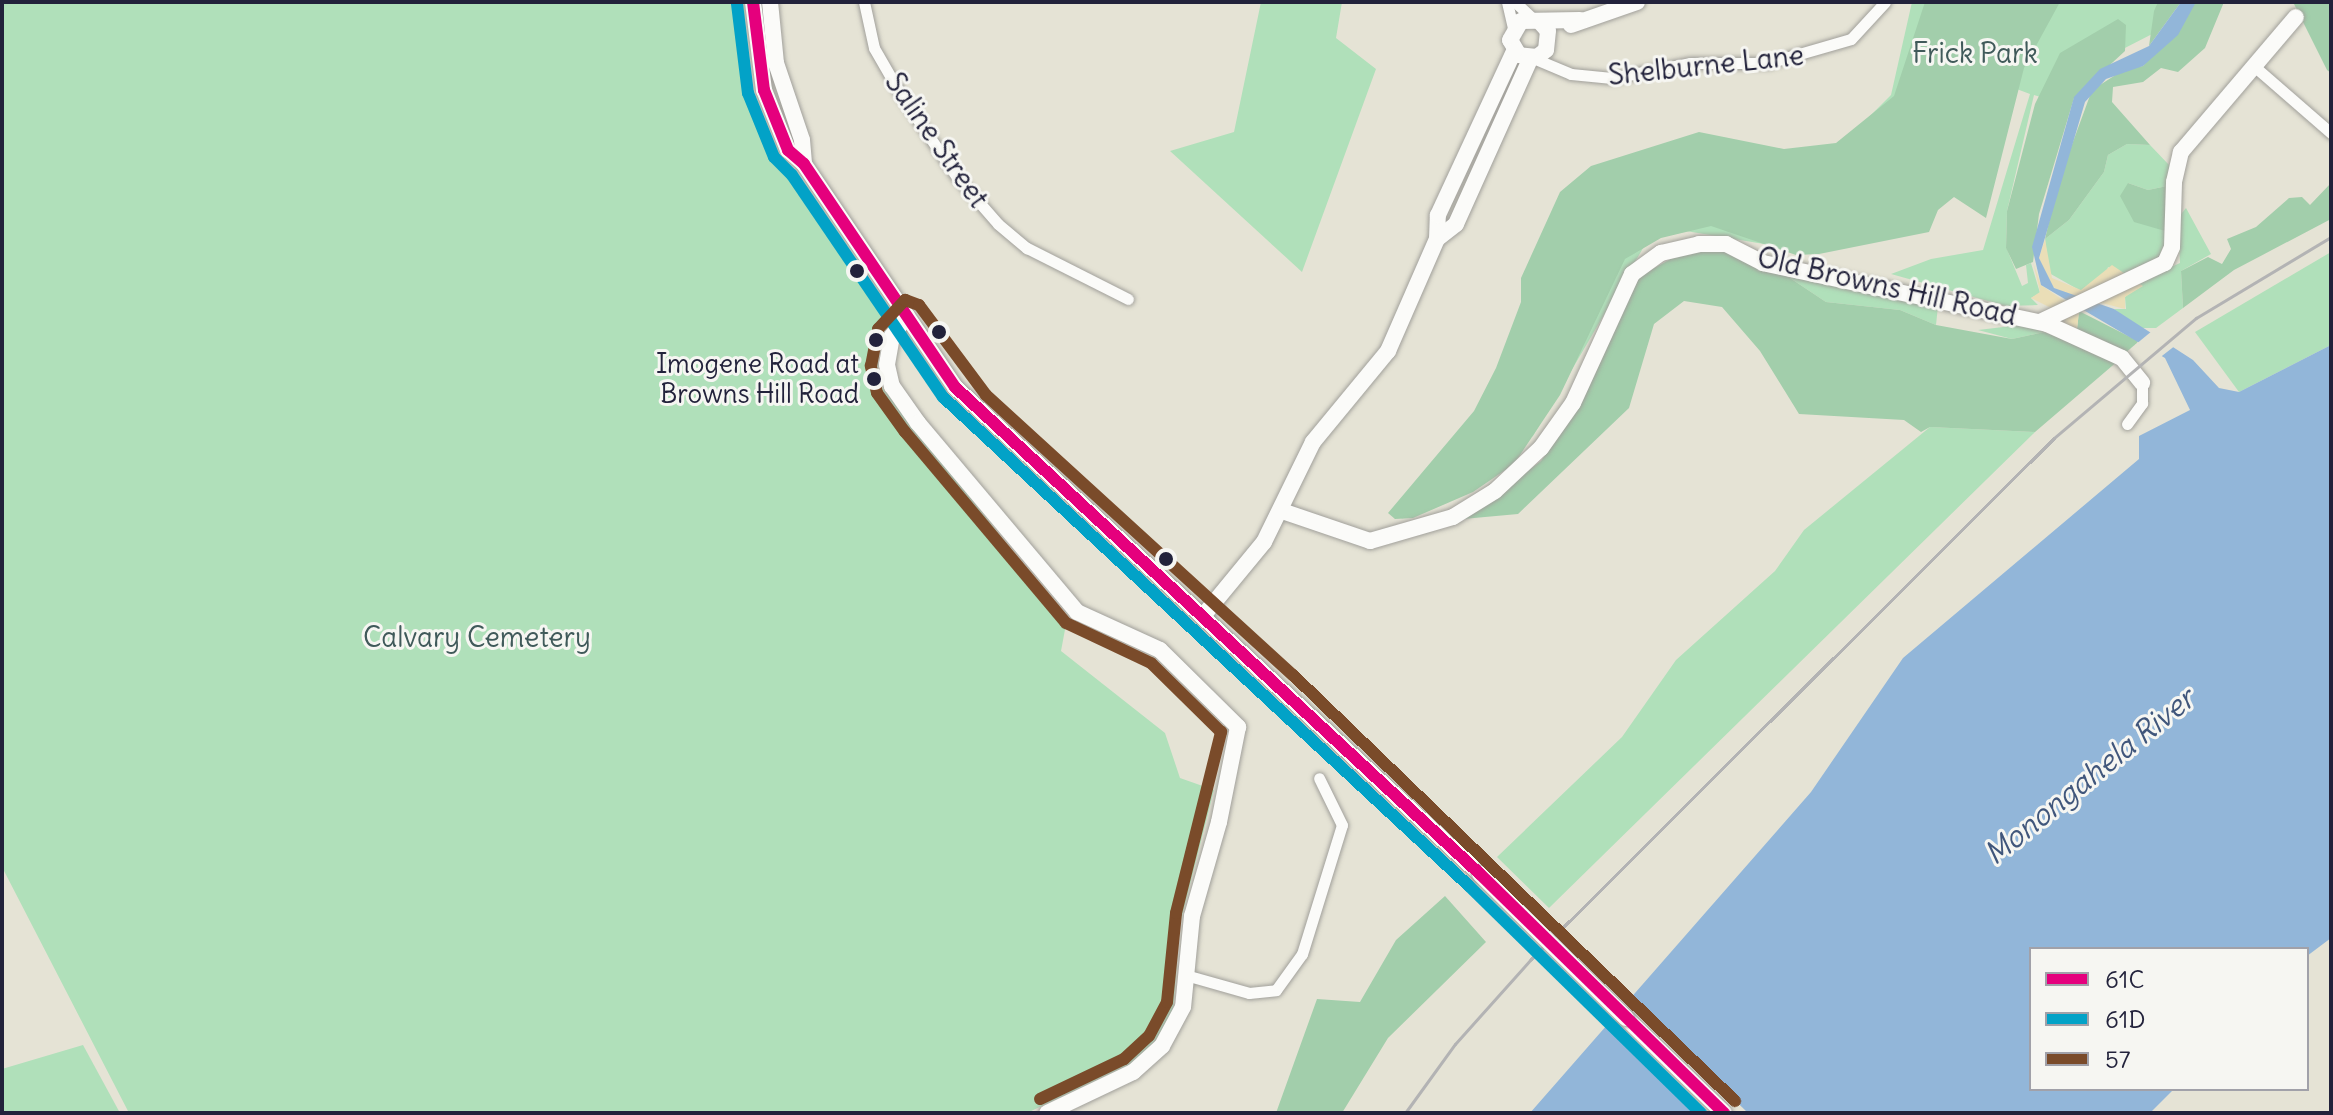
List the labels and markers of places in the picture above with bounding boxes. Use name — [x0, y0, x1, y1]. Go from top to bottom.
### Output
unlabelled marker — [849, 263, 865, 279]
unlabelled marker — [931, 324, 947, 340]
unlabelled marker — [868, 332, 884, 348]
place label: Imogene Road at Browns Hill Road — [656, 348, 859, 410]
marker: Imogene Road at Browns Hill Road — [866, 371, 882, 387]
unlabelled marker — [1158, 551, 1174, 567]

